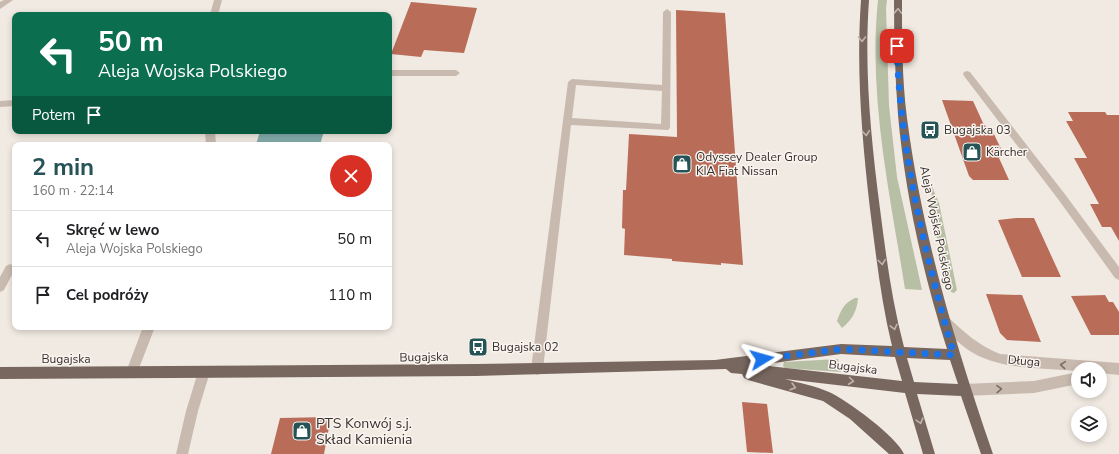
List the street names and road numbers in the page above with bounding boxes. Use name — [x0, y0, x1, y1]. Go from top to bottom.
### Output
street label: Aleja Wojska Polskiego — [916, 165, 958, 292]
street label: Bugajska — [399, 349, 449, 365]
street label: Bugajska — [41, 351, 91, 367]
street label: Długa — [1007, 352, 1041, 370]
street label: Bugajska — [828, 356, 878, 378]

